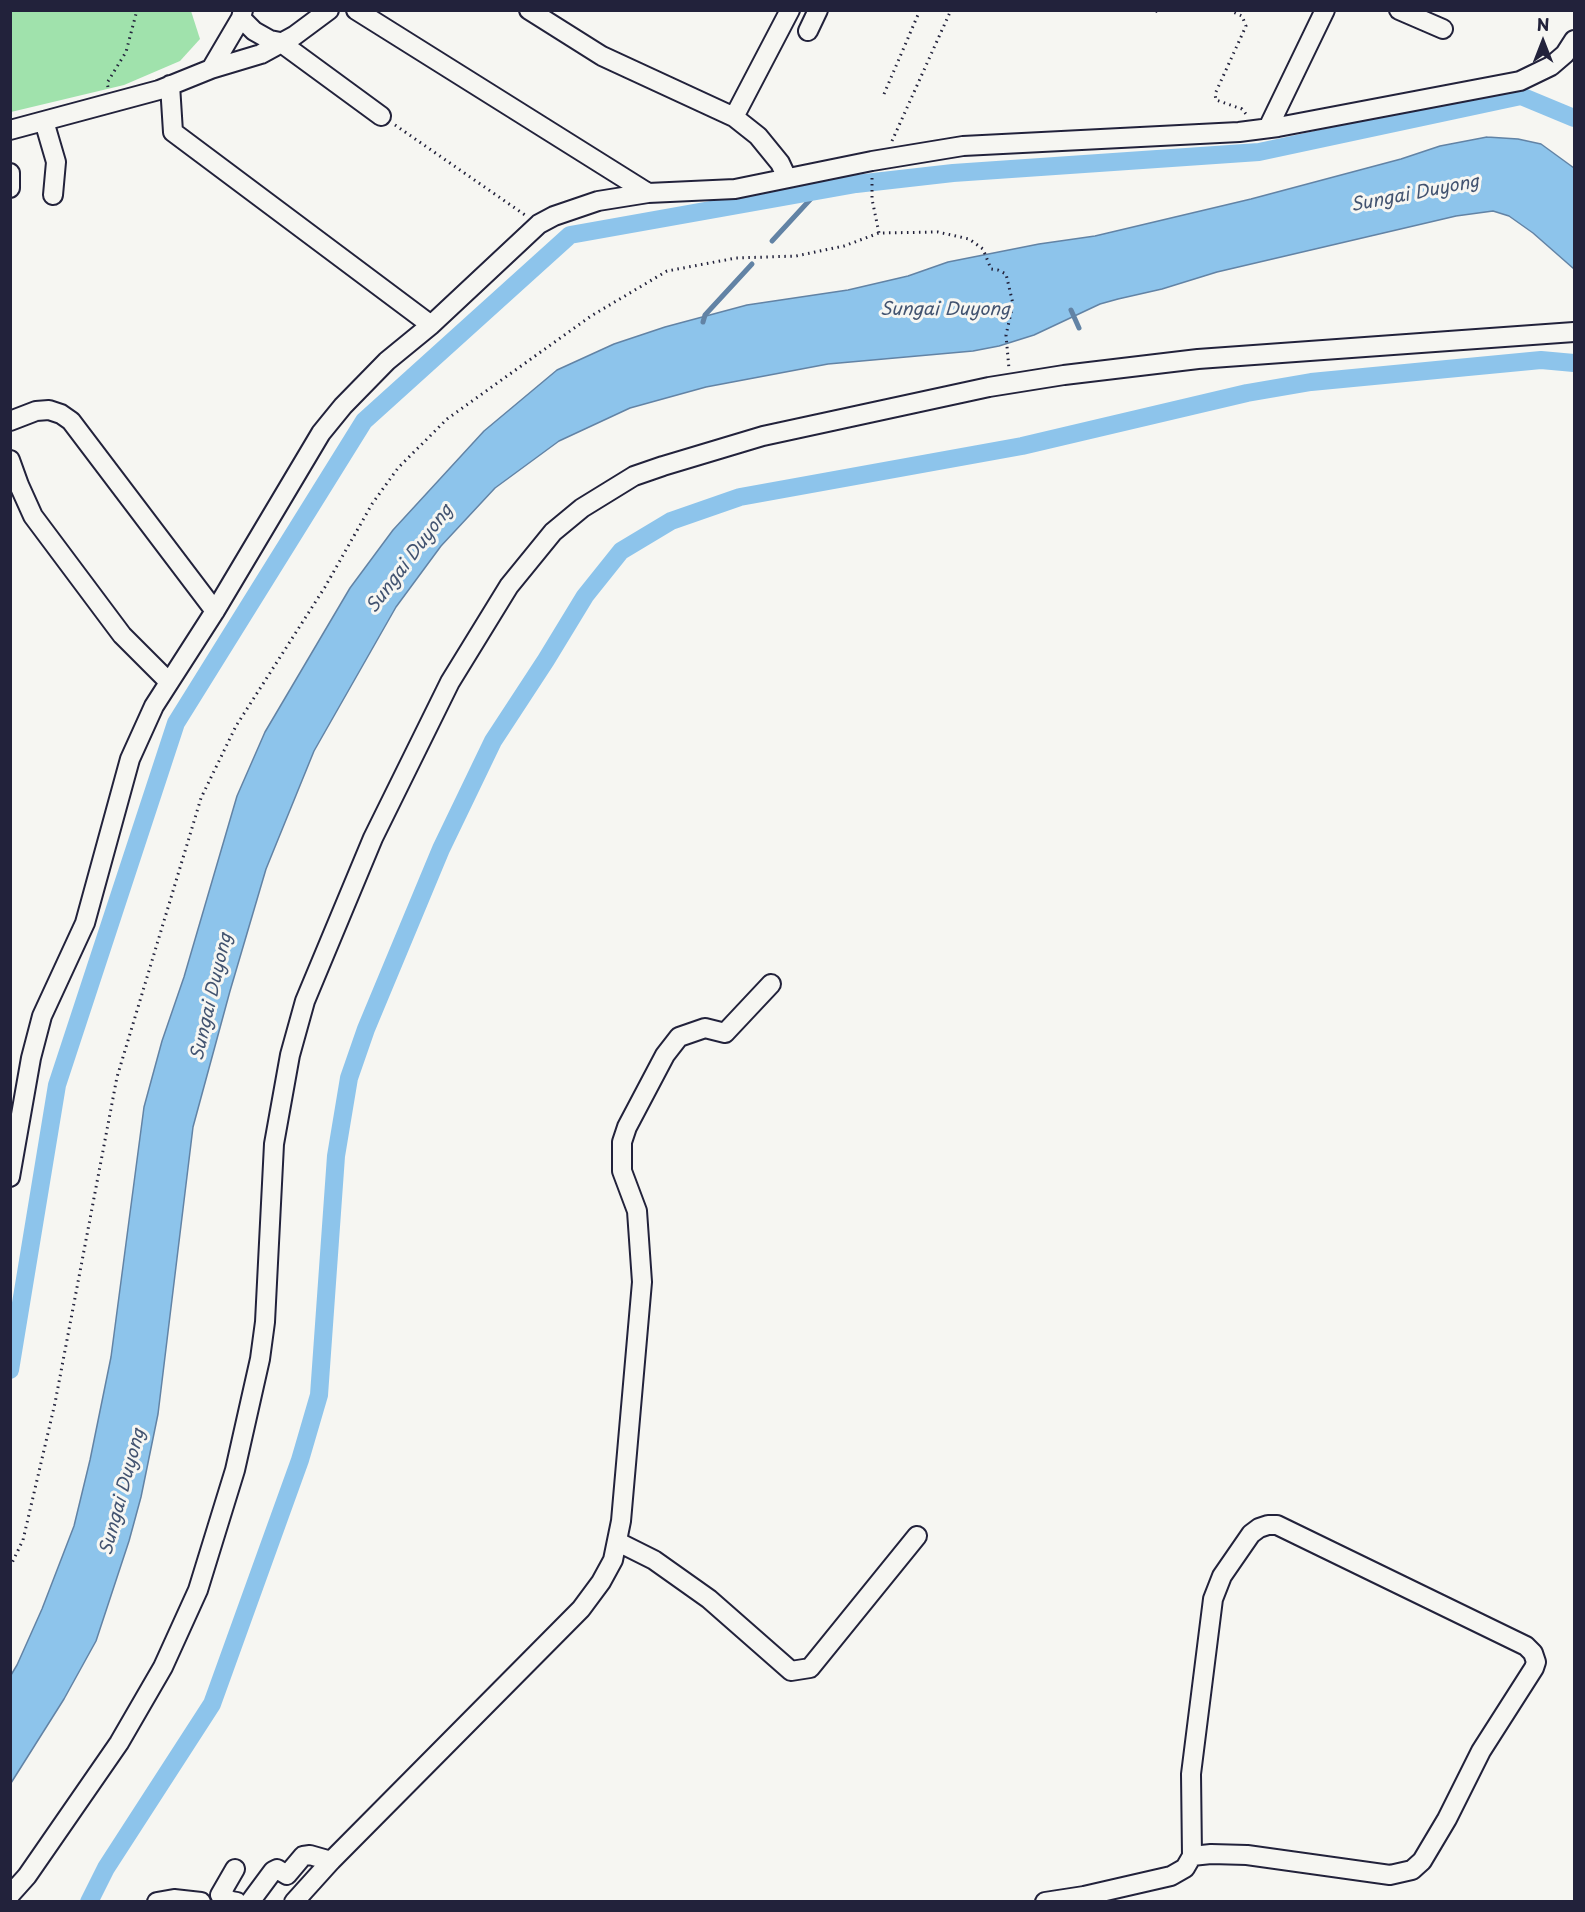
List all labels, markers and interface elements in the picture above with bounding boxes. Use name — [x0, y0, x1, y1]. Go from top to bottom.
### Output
north arrow — [1513, 12, 1573, 72]
text: N — [1537, 12, 1549, 36]
water label: Sungai Duyong — [1349, 171, 1481, 217]
water label: Sungai Duyong — [880, 299, 1010, 321]
water label: Sungai Duyong — [362, 501, 458, 617]
water label: Sungai Duyong — [187, 931, 237, 1063]
water label: Sungai Duyong — [96, 1426, 150, 1558]

